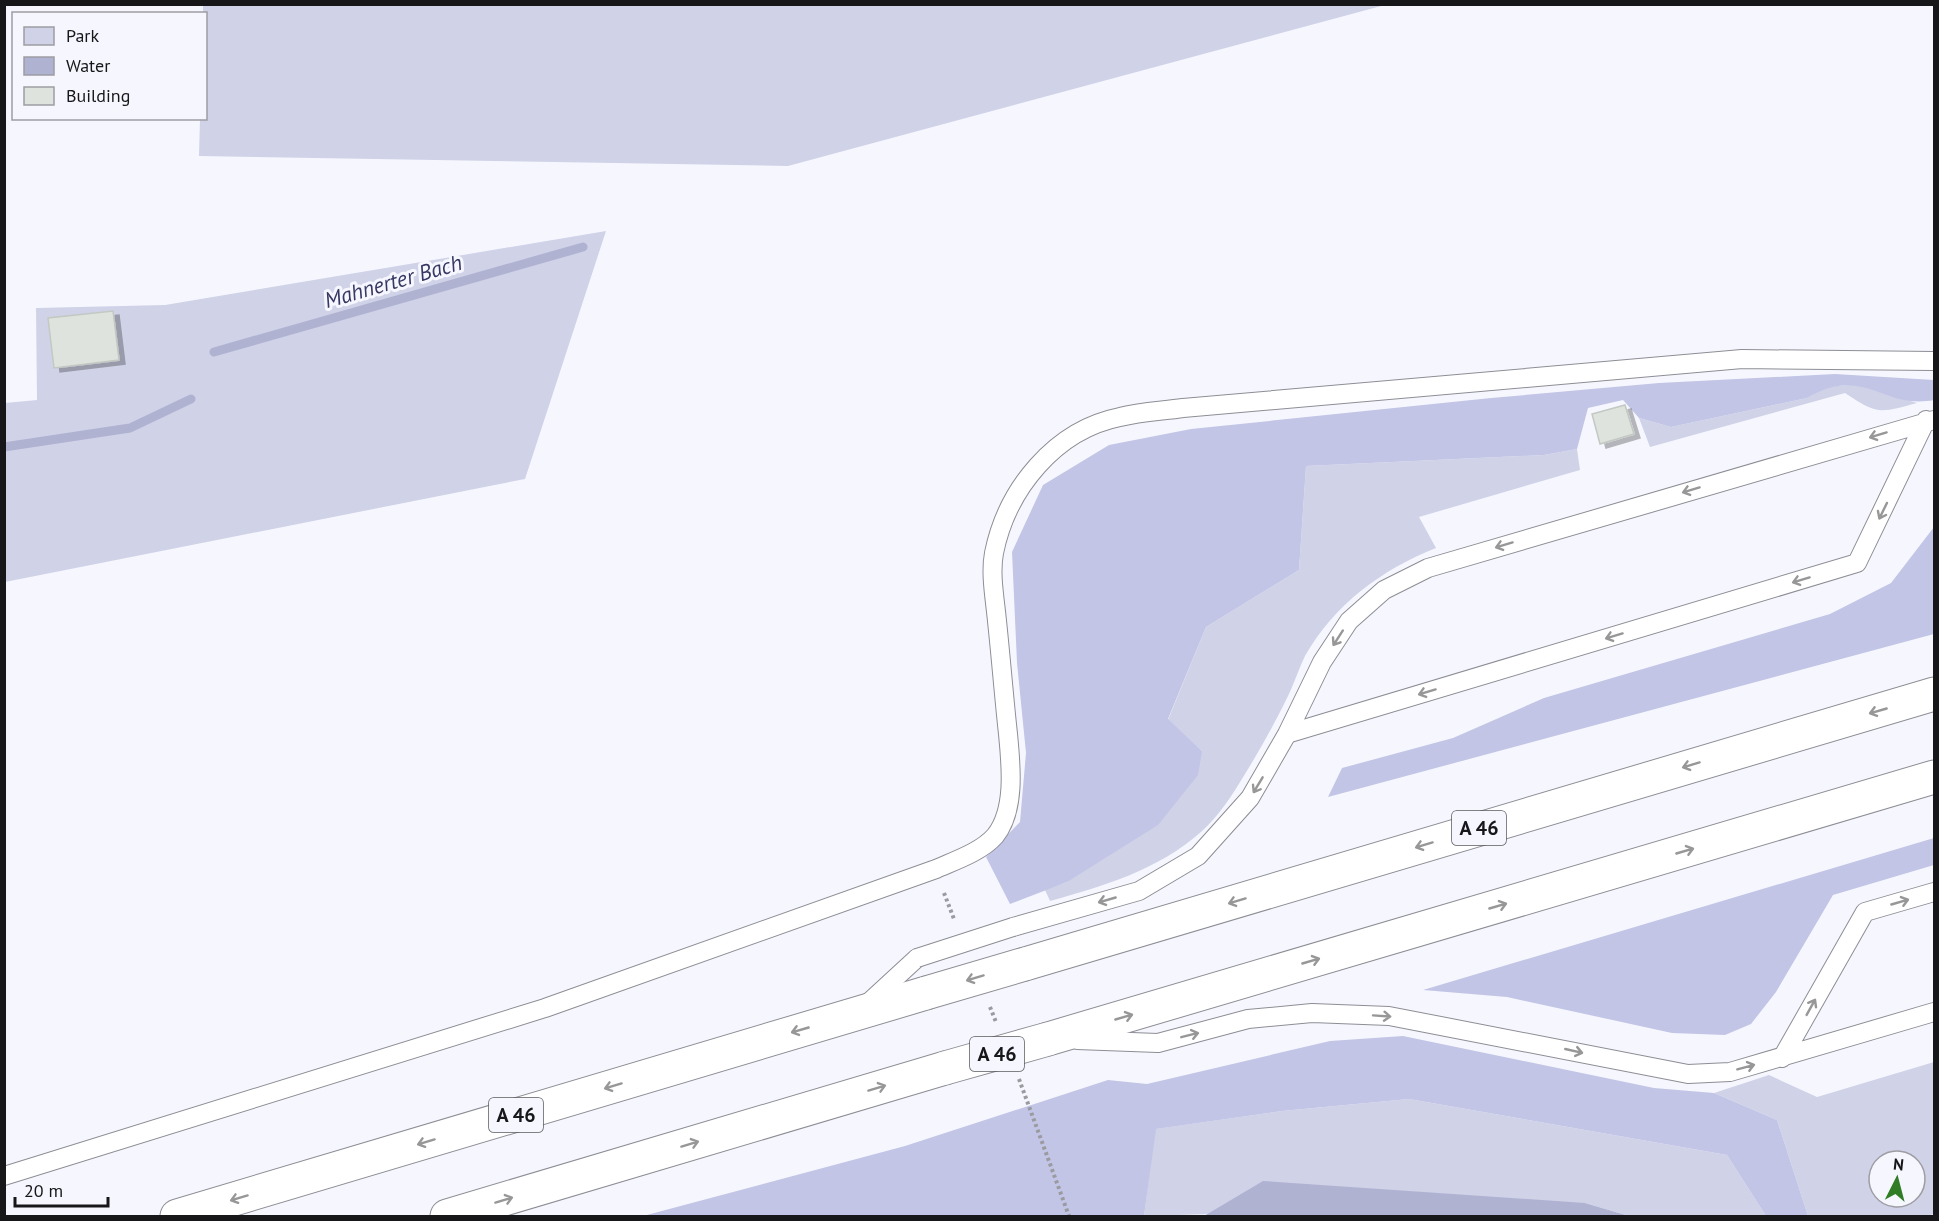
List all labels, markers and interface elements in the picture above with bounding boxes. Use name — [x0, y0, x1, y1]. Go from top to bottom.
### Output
legend — [12, 12, 207, 120]
text: Park — [66, 24, 99, 47]
text: Water — [66, 54, 110, 77]
text: Building — [66, 84, 130, 107]
water label: Mahnerter Bach — [321, 248, 465, 314]
one-way arrow — [1869, 430, 1888, 441]
one-way arrow — [1682, 485, 1701, 496]
one-way arrow — [1876, 501, 1888, 519]
one-way arrow — [1495, 540, 1514, 551]
one-way arrow — [1792, 575, 1811, 586]
one-way arrow — [1332, 629, 1345, 646]
one-way arrow — [1605, 631, 1624, 642]
one-way arrow — [1418, 687, 1437, 698]
one-way arrow — [1869, 706, 1888, 717]
one-way arrow — [1682, 760, 1701, 771]
one-way arrow — [1251, 776, 1263, 793]
road number: A 46 — [1452, 811, 1506, 845]
one-way arrow — [1415, 840, 1434, 851]
one-way arrow — [1675, 845, 1694, 856]
one-way arrow — [1098, 895, 1117, 906]
one-way arrow — [1228, 896, 1247, 907]
one-way arrow — [1890, 896, 1909, 907]
one-way arrow — [1488, 900, 1507, 911]
one-way arrow — [1301, 955, 1320, 966]
one-way arrow — [966, 973, 985, 984]
one-way arrow — [1805, 999, 1817, 1016]
one-way arrow — [1114, 1011, 1133, 1022]
one-way arrow — [1372, 1011, 1392, 1022]
one-way arrow — [791, 1025, 810, 1036]
one-way arrow — [1180, 1028, 1199, 1040]
road number: A 46 — [970, 1037, 1024, 1071]
one-way arrow — [1564, 1046, 1583, 1058]
one-way arrow — [1736, 1061, 1755, 1073]
one-way arrow — [604, 1081, 623, 1092]
one-way arrow — [867, 1082, 886, 1093]
road number: A 46 — [489, 1098, 543, 1132]
one-way arrow — [417, 1137, 436, 1148]
one-way arrow — [681, 1138, 700, 1149]
north arrow — [1867, 1149, 1927, 1209]
text: N — [1892, 1154, 1905, 1175]
scale bar — [15, 1170, 108, 1208]
text: 20 m — [24, 1179, 63, 1202]
one-way arrow — [230, 1193, 249, 1204]
one-way arrow — [494, 1194, 513, 1205]

